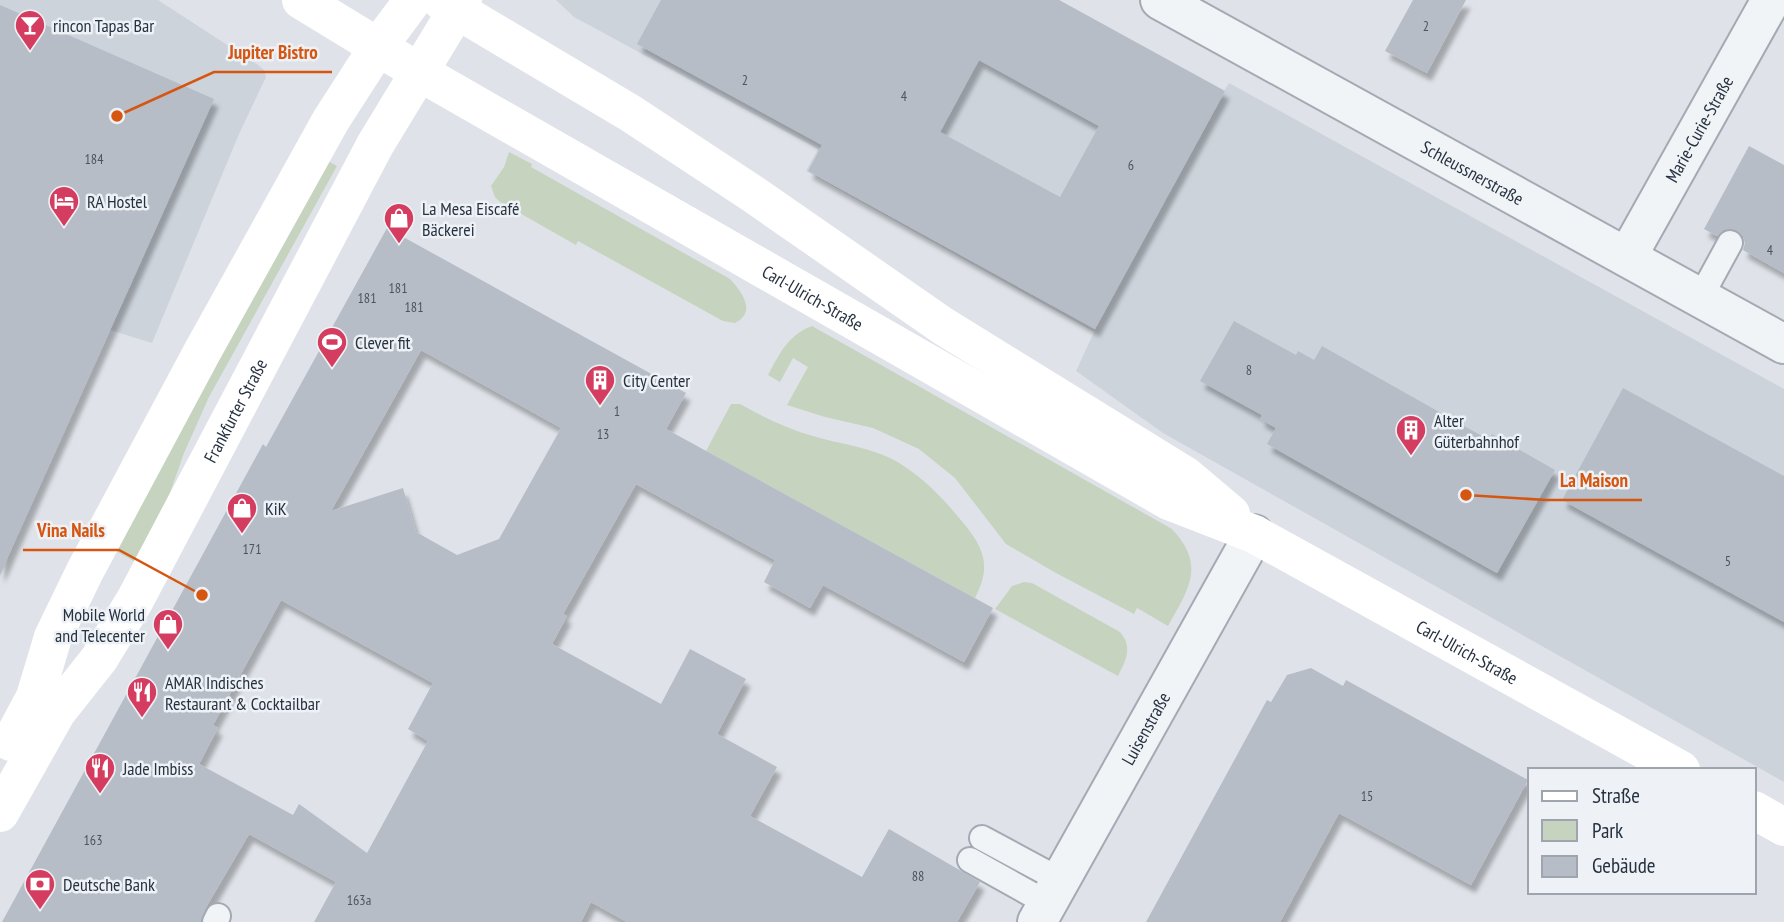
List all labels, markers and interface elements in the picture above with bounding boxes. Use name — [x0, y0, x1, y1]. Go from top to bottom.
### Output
bar icon: rincon Tapas Bar — [13, 8, 47, 52]
place label: rincon Tapas Bar — [53, 14, 154, 37]
house number: 2 — [1423, 17, 1429, 35]
callout: Jupiter Bistro — [214, 32, 332, 72]
text: Jupiter Bistro — [227, 40, 318, 64]
house number: 2 — [742, 71, 748, 89]
street label: Marie-Curie-Straße — [1660, 71, 1738, 186]
house number: 4 — [901, 87, 908, 105]
street label: Schleussnerstraße — [1417, 135, 1528, 210]
house number: 184 — [85, 150, 104, 168]
house number: 6 — [1128, 156, 1134, 174]
hotel icon: RA Hostel — [47, 184, 81, 228]
place label: RA Hostel — [87, 190, 148, 213]
place label: La Mesa Eiscafé Bäckerei — [422, 197, 519, 241]
shop icon: La Mesa Eiscafé Bäckerei — [382, 201, 416, 245]
house number: 4 — [1767, 241, 1774, 259]
street label: Carl-Ulrich-Straße — [758, 259, 868, 335]
house number: 181 — [389, 279, 407, 297]
house number: 181 — [358, 289, 376, 307]
house number: 181 — [405, 298, 423, 316]
sports icon: Clever fit — [315, 325, 349, 369]
place label: Clever fit — [355, 331, 411, 354]
street label: Frankfurter Straße — [198, 355, 272, 466]
house number: 8 — [1246, 361, 1252, 379]
building icon: City Center — [583, 363, 617, 407]
place label: City Center — [623, 369, 690, 392]
house number: 1 — [614, 402, 620, 420]
place label: Alter Güterbahnhof — [1434, 409, 1520, 453]
building icon: Alter Güterbahnhof — [1394, 413, 1428, 457]
house number: 13 — [597, 425, 609, 443]
callout: La Maison — [1546, 460, 1642, 500]
text: La Maison — [1560, 468, 1628, 492]
shop icon: KiK — [225, 491, 259, 535]
place label: KiK — [265, 497, 287, 520]
callout: Vina Nails — [23, 510, 119, 550]
text: Vina Nails — [36, 518, 105, 542]
house number: 171 — [243, 540, 261, 558]
house number: 5 — [1725, 552, 1731, 570]
place label: Mobile World and Telecenter — [55, 603, 145, 647]
shop icon: Mobile World and Telecenter — [151, 607, 185, 651]
street label: Carl-Ulrich-Straße — [1412, 614, 1522, 689]
place label: AMAR Indisches Restaurant & Cocktailbar — [165, 671, 320, 715]
restaurant icon: AMAR Indisches Restaurant & Cocktailbar — [125, 675, 159, 719]
street label: Luisenstraße — [1116, 688, 1175, 769]
restaurant icon: Jade Imbiss — [83, 751, 117, 795]
place label: Jade Imbiss — [122, 757, 193, 780]
legend — [1528, 768, 1756, 894]
text: Straße — [1592, 782, 1640, 809]
house number: 15 — [1361, 787, 1373, 805]
text: Park — [1592, 817, 1623, 844]
house number: 163 — [84, 831, 102, 849]
text: Gebäude — [1592, 852, 1655, 879]
bank icon: Deutsche Bank — [23, 867, 57, 911]
house number: 88 — [912, 867, 924, 885]
place label: Deutsche Bank — [63, 873, 155, 896]
house number: 163a — [347, 891, 371, 909]

